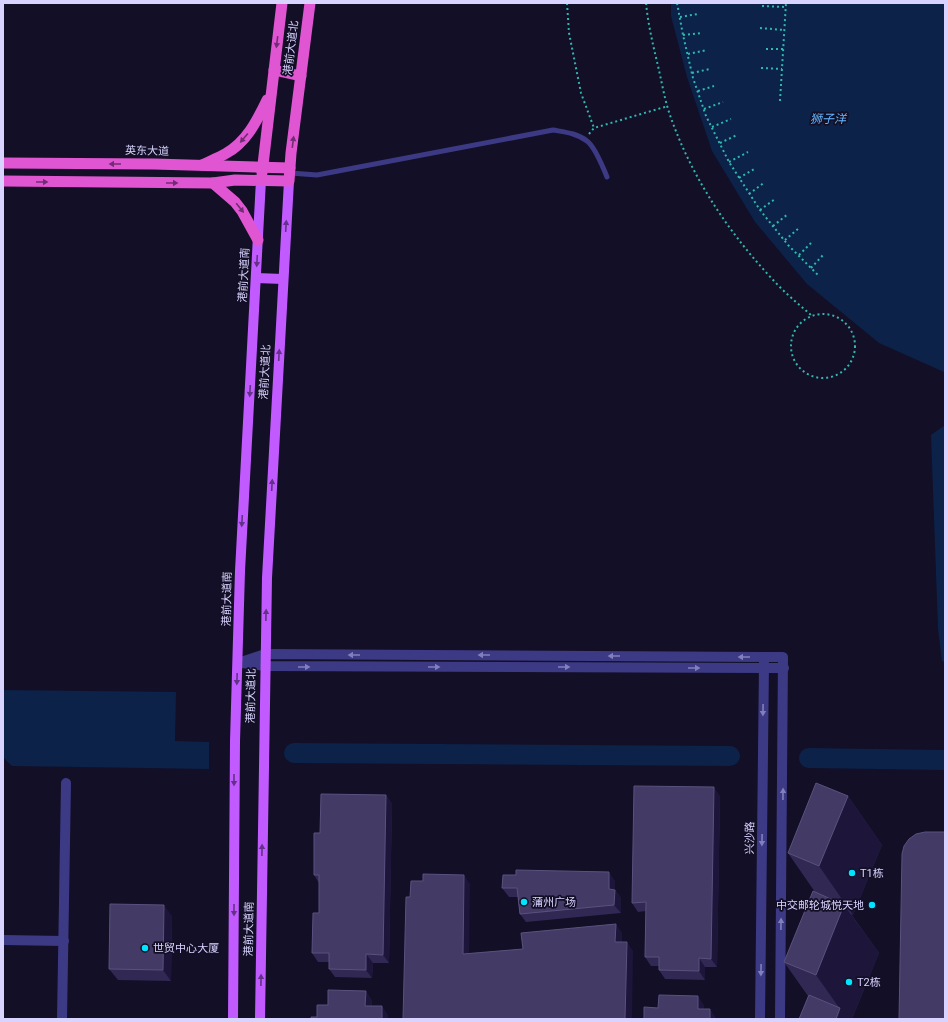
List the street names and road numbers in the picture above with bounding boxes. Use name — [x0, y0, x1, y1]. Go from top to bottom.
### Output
street label: 港前大道北 — [281, 20, 301, 76]
street label: 英东大道 — [125, 144, 169, 158]
street label: 港前大道南 — [236, 247, 252, 303]
street label: 港前大道北 — [257, 344, 273, 400]
street label: 港前大道南 — [220, 571, 234, 627]
street label: 港前大道北 — [244, 668, 258, 724]
street label: 兴沙路 — [743, 821, 757, 855]
street label: 港前大道南 — [242, 901, 256, 957]

